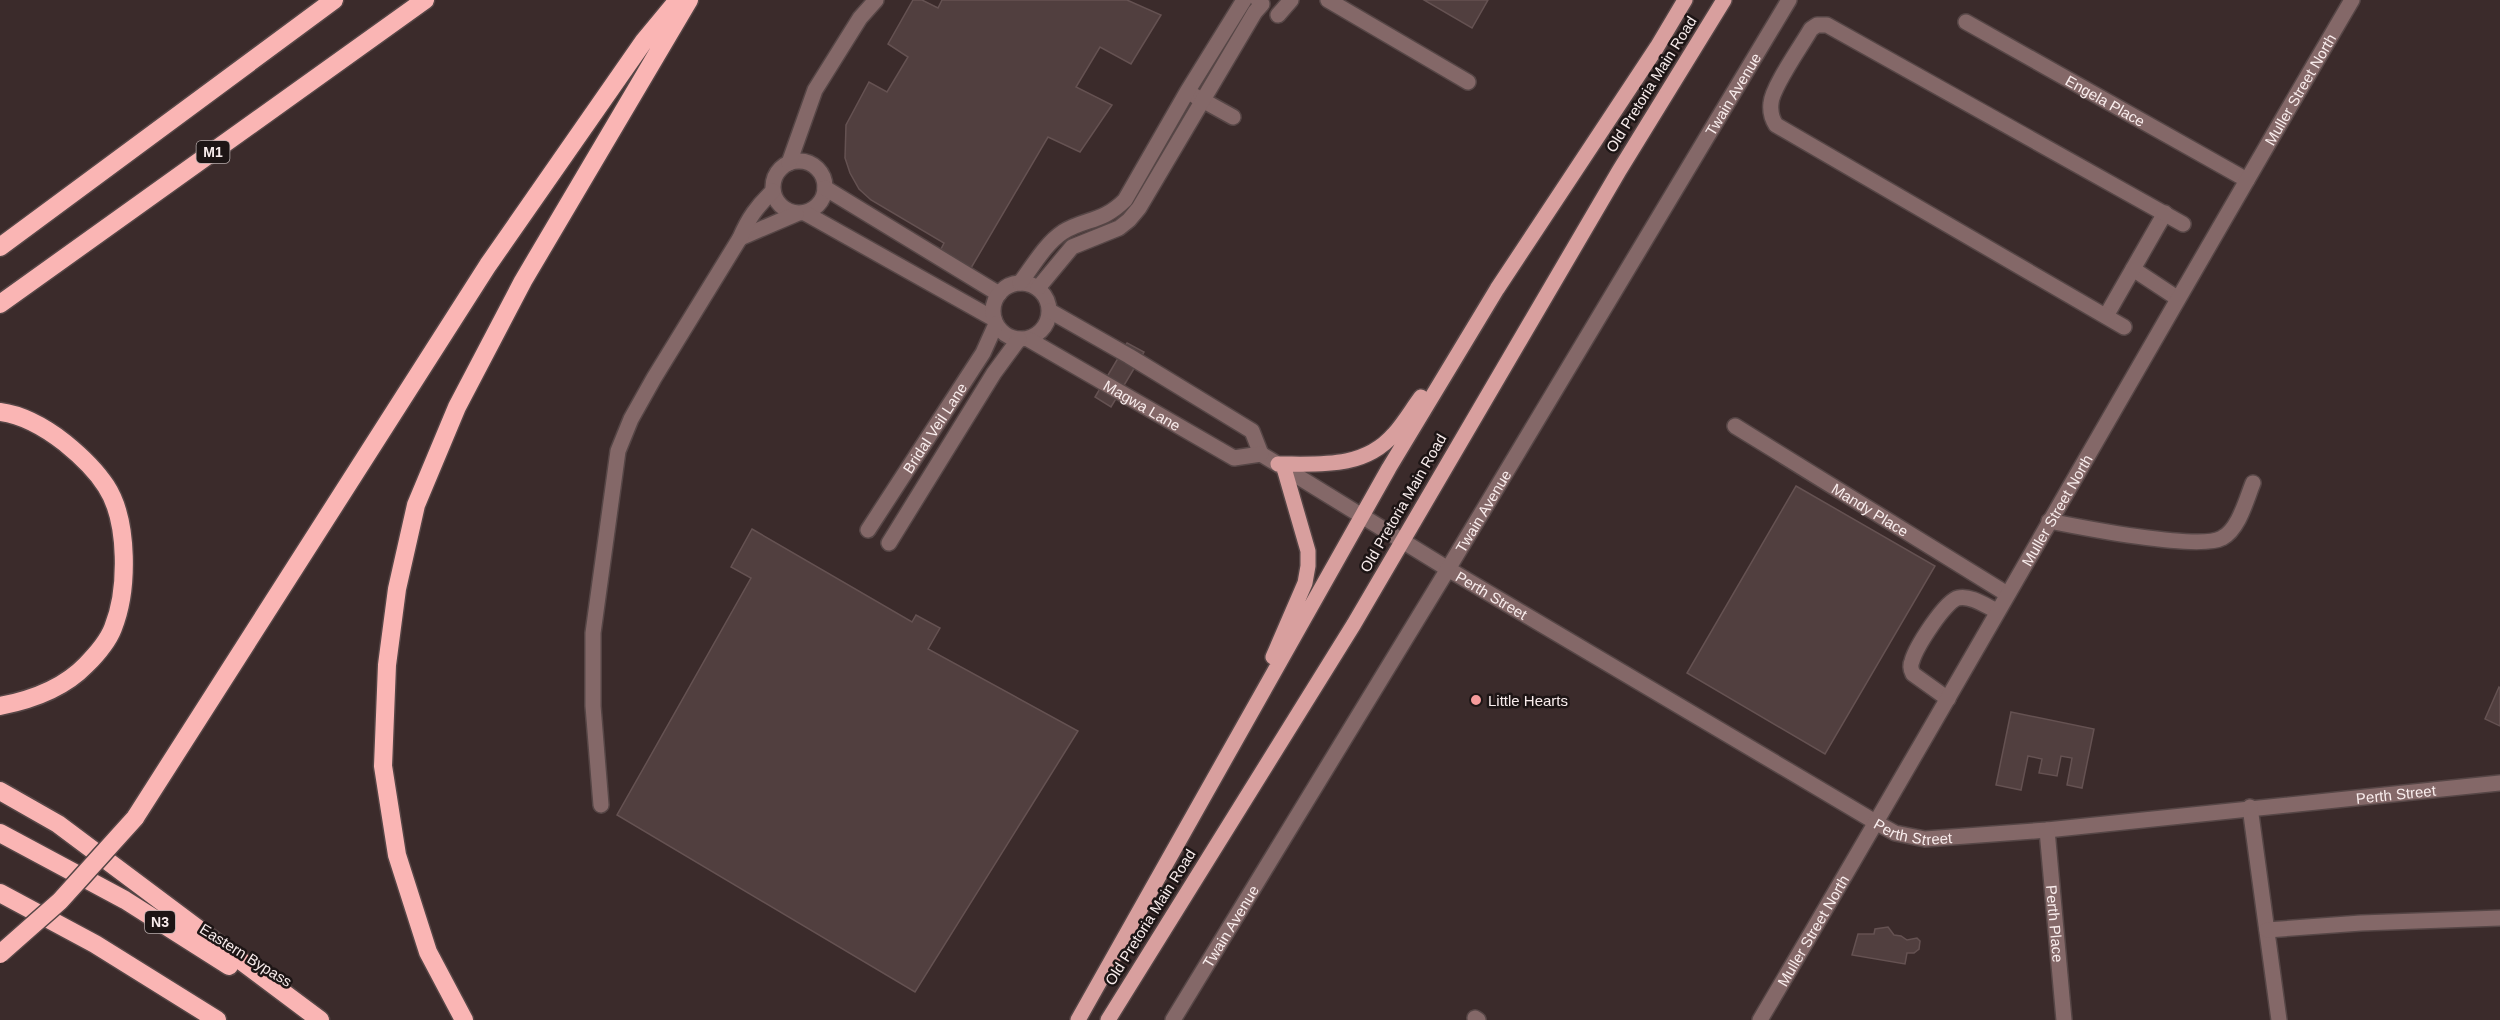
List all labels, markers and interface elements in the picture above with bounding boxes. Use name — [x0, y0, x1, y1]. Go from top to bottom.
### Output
street label: Old Pretoria Main Road — [1602, 13, 1700, 155]
street label: Muller Street North — [2261, 31, 2339, 148]
street label: Twain Avenue — [1701, 50, 1764, 138]
street label: Engela Place — [2063, 71, 2148, 130]
road number: M1 — [196, 141, 230, 163]
street label: Magwa Lane — [1101, 376, 1184, 434]
street label: Bridal Veil Lane — [899, 379, 970, 476]
street label: Old Pretoria Main Road — [1356, 431, 1450, 575]
street label: Muller Street North — [2018, 451, 2095, 569]
street label: Twain Avenue — [1452, 467, 1514, 555]
street label: Mandy Place — [1829, 480, 1912, 540]
street label: Perth Street — [1453, 567, 1531, 623]
place label: Little Hearts — [1488, 692, 1568, 709]
marker: Little Hearts — [1469, 693, 1483, 707]
street label: Perth Street — [2355, 781, 2437, 806]
street label: Perth Street — [1871, 815, 1953, 848]
street label: Old Pretoria Main Road — [1101, 846, 1199, 988]
street label: Muller Street North — [1774, 872, 1852, 989]
street label: Twain Avenue — [1199, 882, 1262, 970]
street label: Perth Place — [2043, 884, 2067, 963]
road number: N3 — [145, 911, 175, 933]
street label: Eastern Bypass — [197, 920, 295, 990]

